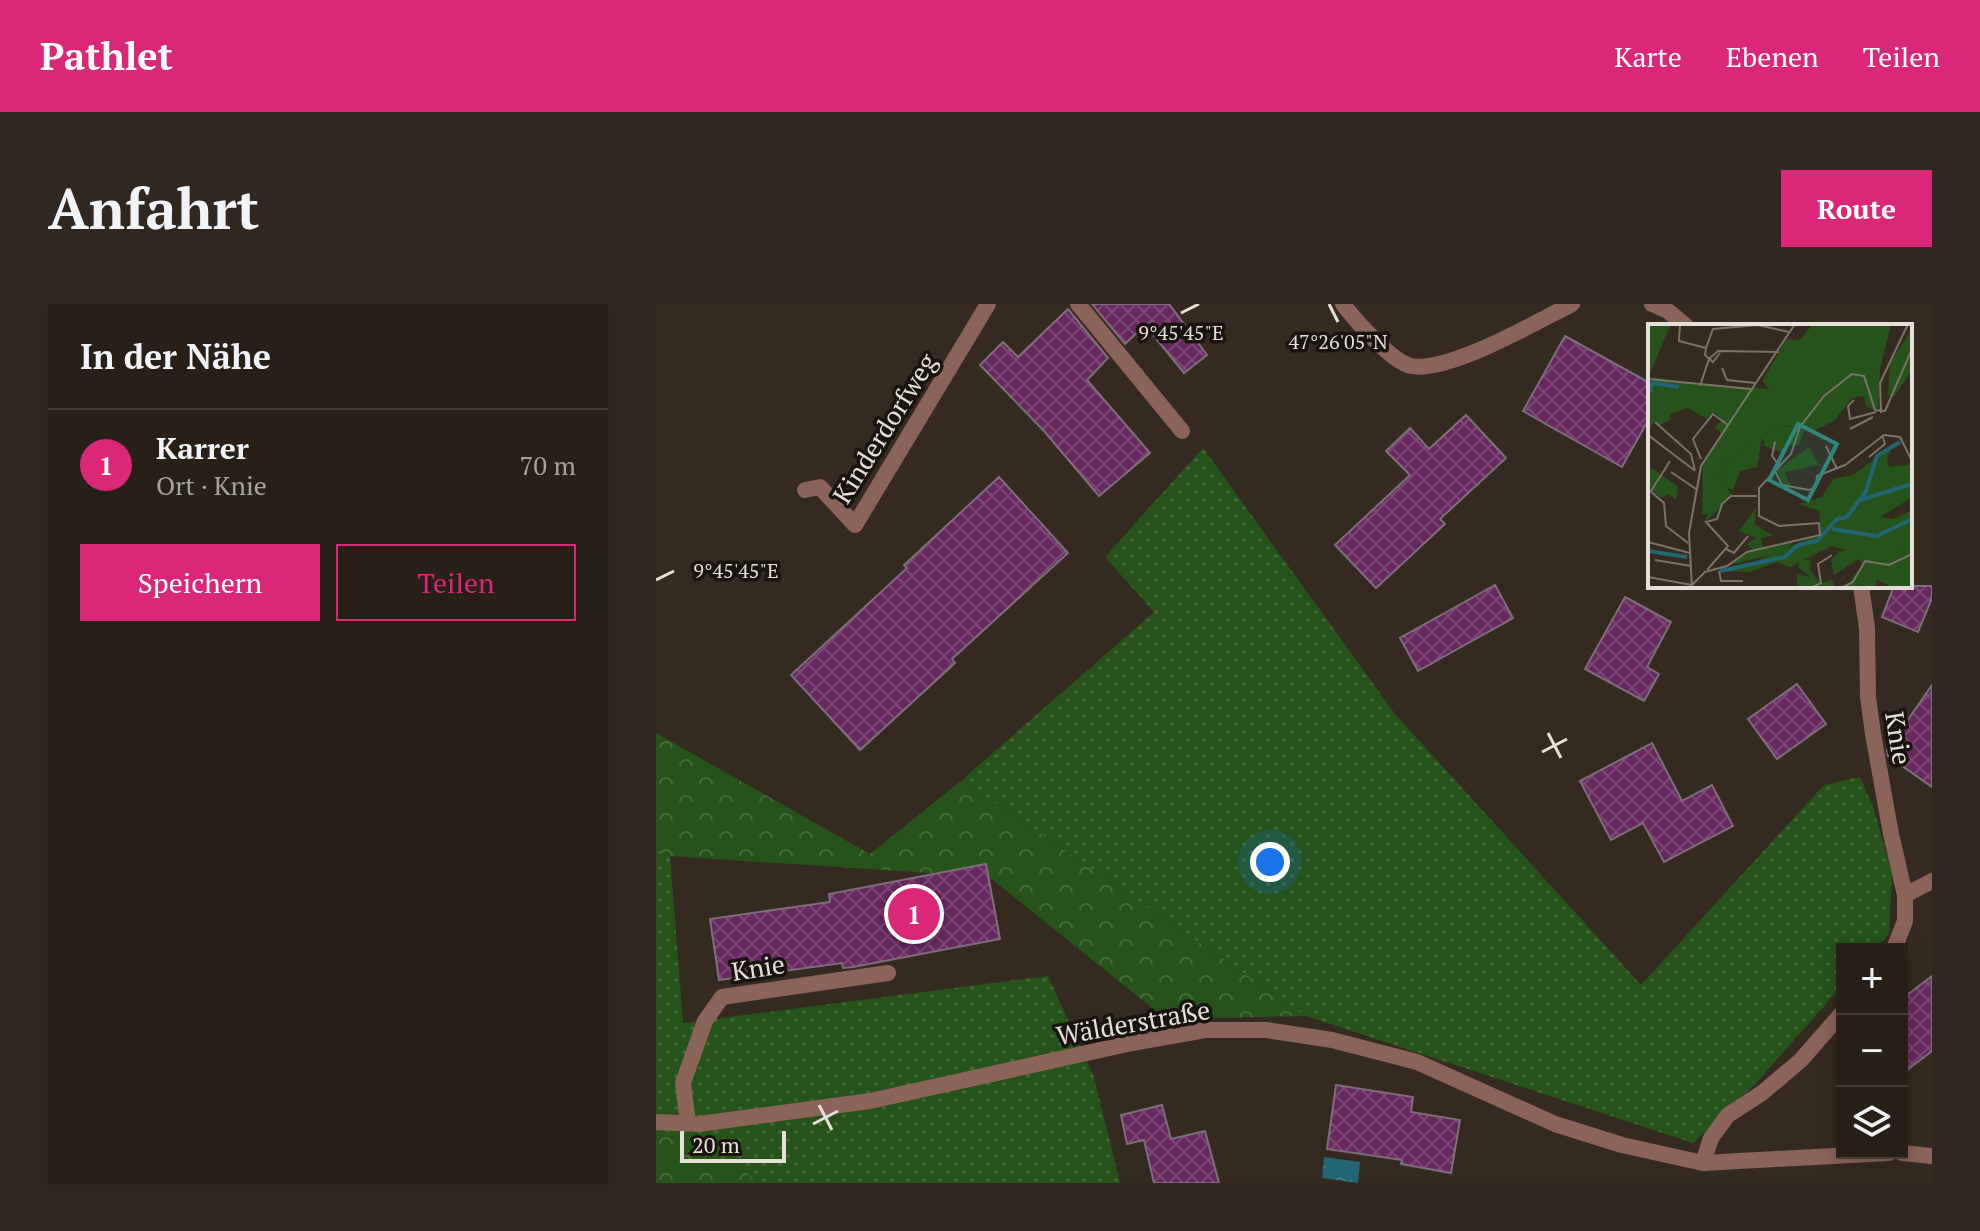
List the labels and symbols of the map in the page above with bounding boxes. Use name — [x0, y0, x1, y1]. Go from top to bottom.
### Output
text: 9°45'45"E — [1138, 319, 1224, 346]
inset map — [1648, 324, 1912, 588]
text: 47°26'05"N — [1288, 328, 1388, 355]
street label: Kinderdorfweg — [824, 346, 944, 509]
text: 9°45'45"E — [693, 557, 779, 584]
street label: Knie — [1878, 709, 1920, 767]
your location — [1250, 842, 1290, 882]
pin: 1 — [888, 884, 940, 944]
street label: Knie — [729, 946, 787, 988]
street label: Wälderstraße — [1054, 992, 1212, 1052]
scale bar — [680, 1127, 786, 1163]

